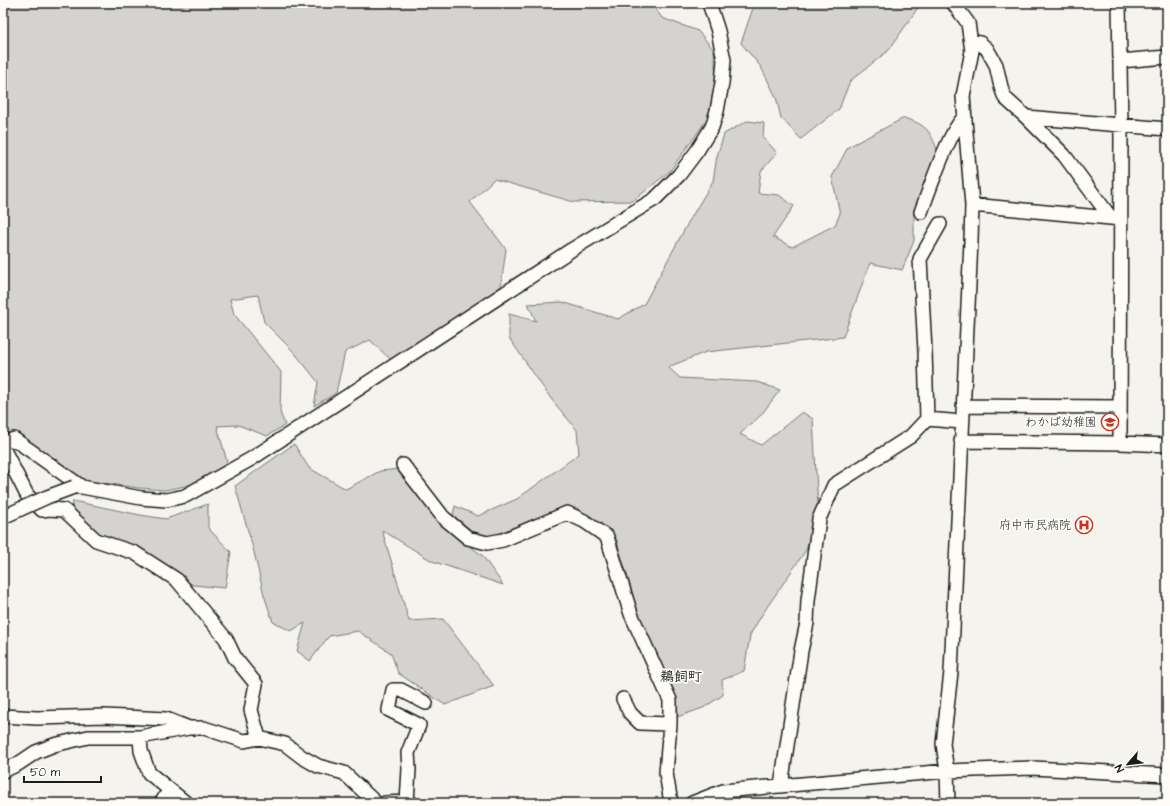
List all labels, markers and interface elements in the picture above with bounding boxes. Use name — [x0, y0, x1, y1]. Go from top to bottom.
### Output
school or university icon: わかば幼稚園 — [1100, 412, 1120, 432]
place label: わかば幼稚園 — [1025, 414, 1097, 431]
hospital icon: 府中市民病院 — [1074, 515, 1094, 535]
place label: 府中市民病院 — [999, 517, 1071, 534]
district label: 鵜飼町 — [660, 667, 702, 687]
north arrow — [1108, 744, 1148, 784]
scale bar — [24, 758, 101, 784]
text: N — [1111, 762, 1128, 775]
text: 50 m — [30, 764, 61, 781]

